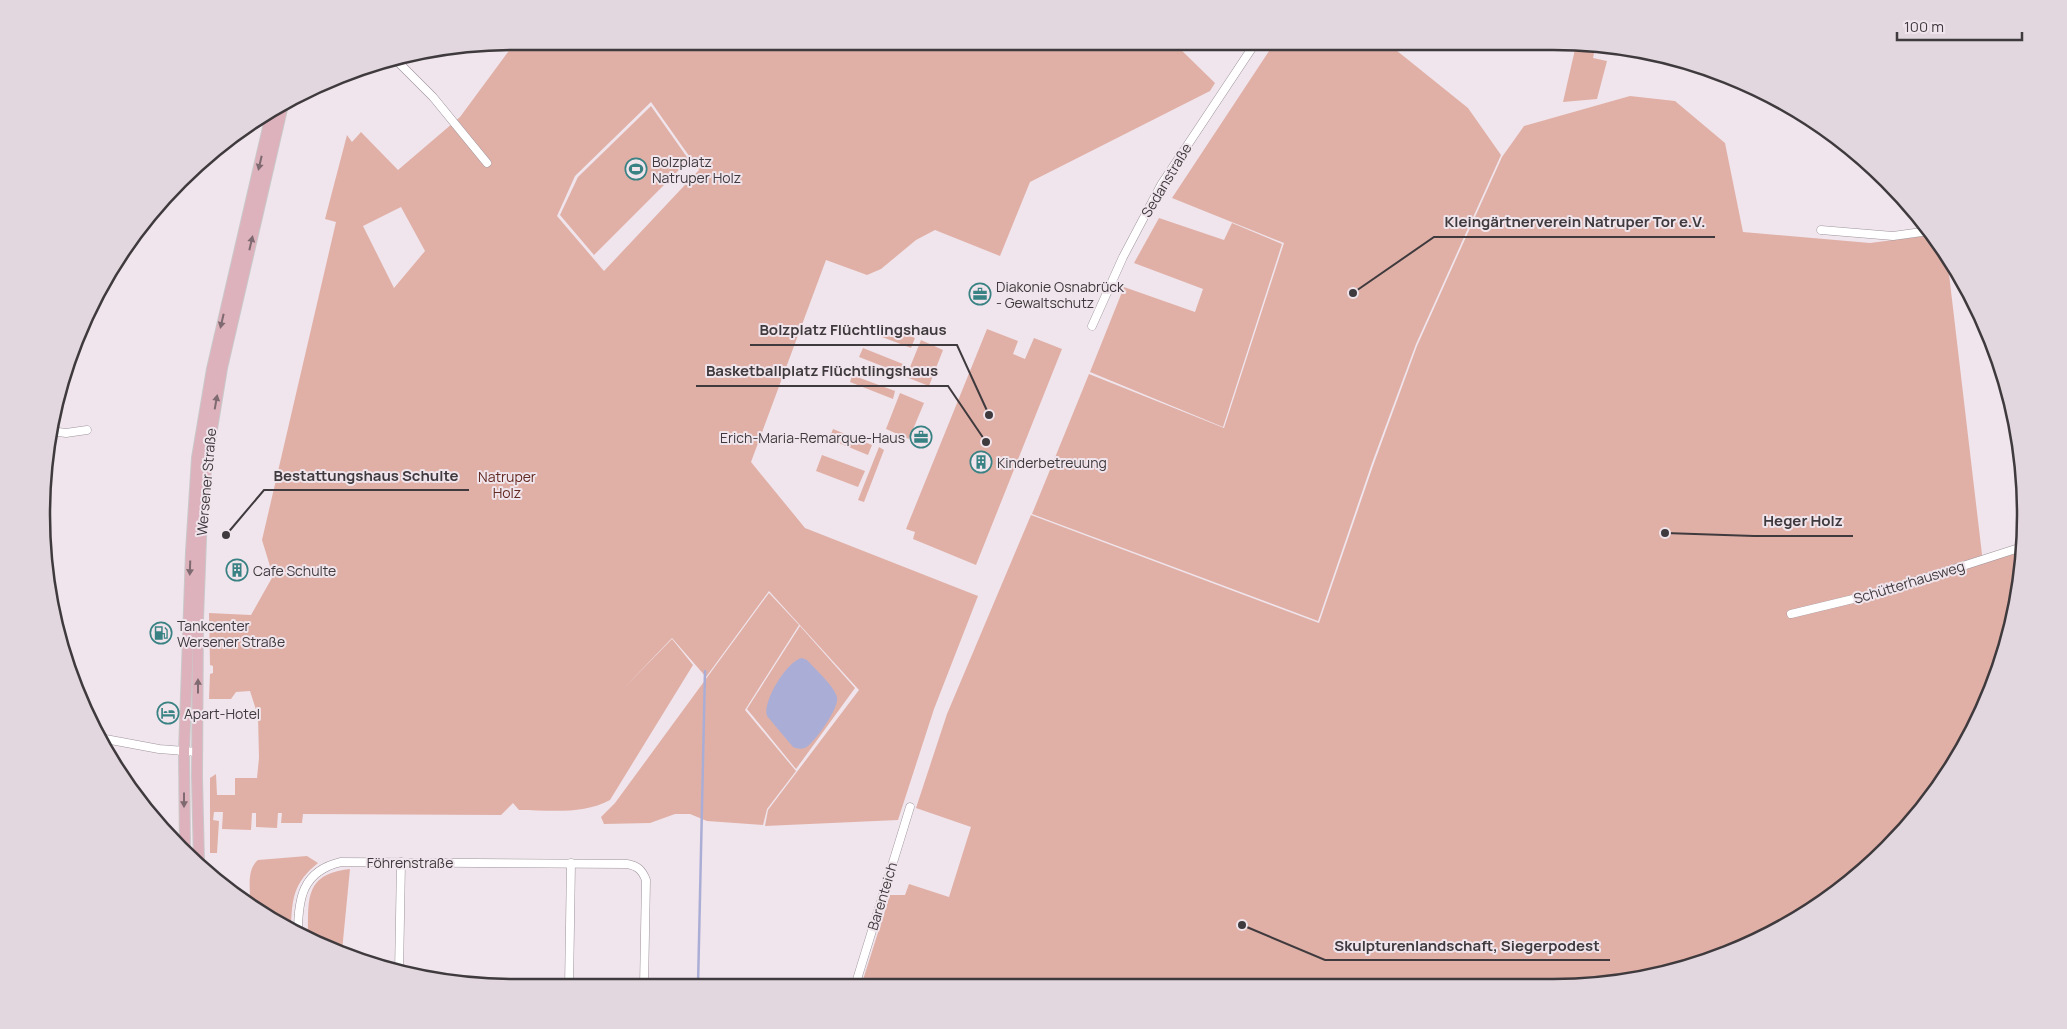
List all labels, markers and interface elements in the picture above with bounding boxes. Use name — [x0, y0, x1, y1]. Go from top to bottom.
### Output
scale bar — [1897, 10, 2022, 42]
text: 100 m — [1904, 16, 1944, 37]
street label: Sedanstraße — [1136, 139, 1196, 221]
place label: Bolzplatz Natruper Holz — [652, 152, 741, 187]
one-way arrow — [256, 155, 264, 170]
sports icon: Bolzplatz Natruper Holz — [624, 157, 648, 181]
callout: Kleingärtnerverein Natruper Tor e.V. — [1434, 207, 1715, 237]
text: Kleingärtnerverein Natruper Tor e.V. — [1445, 211, 1705, 232]
one-way arrow — [247, 235, 255, 250]
place label: Diakonie Osnabrück - Gewaltschutz — [996, 277, 1125, 312]
office icon: Diakonie Osnabrück - Gewaltschutz — [968, 282, 992, 306]
one-way arrow — [218, 313, 226, 328]
callout: Bolzplatz Flüchtlingshaus — [750, 315, 957, 345]
text: Bolzplatz Flüchtlingshaus — [759, 319, 947, 340]
callout: Basketballplatz Flüchtlingshaus — [696, 356, 948, 386]
text: Basketballplatz Flüchtlingshaus — [706, 360, 938, 381]
one-way arrow — [212, 393, 220, 409]
office icon: Erich-Maria-Remarque-Haus — [909, 425, 933, 449]
street label: Wersener Straße — [192, 427, 220, 537]
place label: Erich-Maria-Remarque-Haus — [720, 428, 905, 447]
building icon: Kinderbetreuung — [969, 450, 993, 474]
place label: Kinderbetreuung — [997, 453, 1107, 472]
callout: Bestattungshaus Schulte — [264, 460, 469, 490]
text: Bestattungshaus Schulte — [273, 465, 459, 486]
park label: Natruper Holz — [478, 467, 536, 502]
callout: Heger Holz — [1754, 506, 1853, 536]
text: Heger Holz — [1763, 510, 1843, 531]
street label: Schütterhausweg — [1851, 556, 1967, 608]
building icon: Cafe Schulte — [225, 558, 249, 582]
one-way arrow — [186, 560, 194, 576]
place label: Cafe Schulte — [253, 561, 336, 580]
place label: Tankcenter Wersener Straße — [177, 616, 285, 651]
fuel station icon: Tankcenter Wersener Straße — [149, 621, 173, 645]
one-way arrow — [194, 677, 202, 693]
hotel icon: Apart-Hotel — [156, 701, 180, 725]
place label: Apart-Hotel — [184, 704, 260, 723]
one-way arrow — [179, 793, 187, 809]
street label: Föhrenstraße — [367, 853, 453, 872]
street label: Barenteich — [863, 860, 901, 932]
callout: Skulpturenlandschaft, Siegerpodest — [1325, 930, 1610, 960]
text: Skulpturenlandschaft, Siegerpodest — [1334, 935, 1600, 956]

